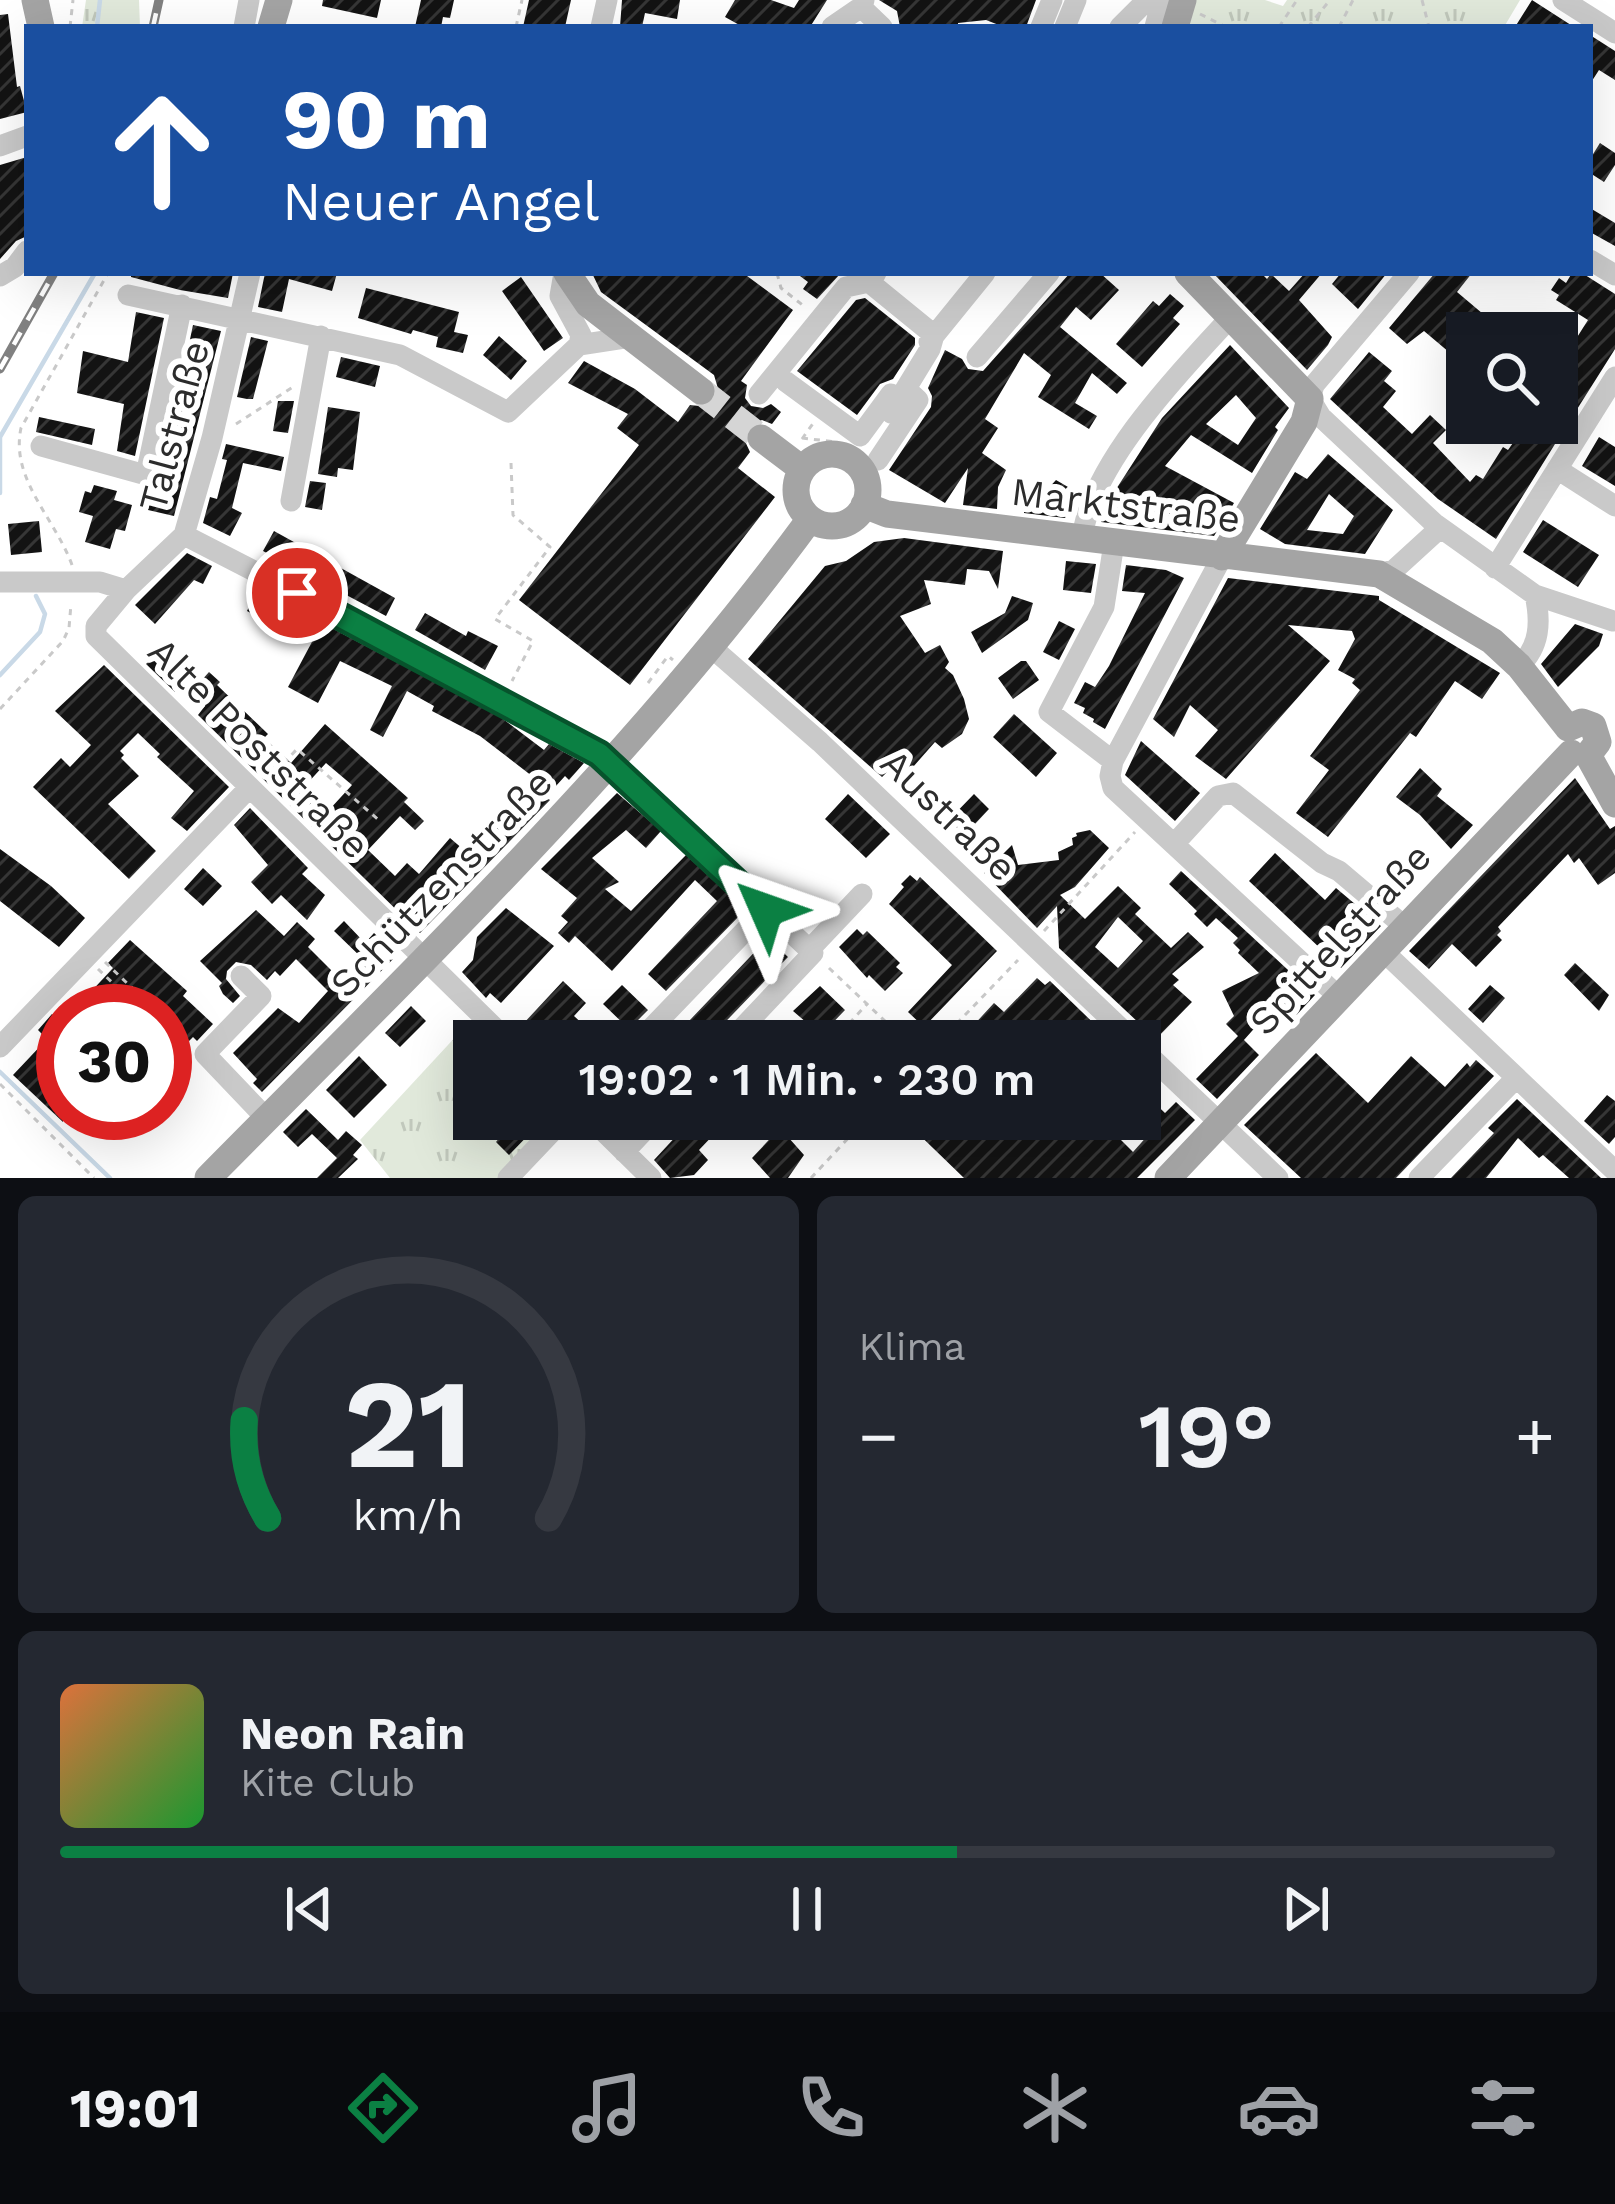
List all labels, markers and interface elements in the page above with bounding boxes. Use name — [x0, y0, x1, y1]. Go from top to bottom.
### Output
text: 90 m — [282, 70, 491, 168]
icon: ahead — [84, 72, 240, 228]
text: Neuer Angel — [282, 170, 599, 233]
map controls — [1446, 312, 1578, 444]
button: search — [1446, 312, 1578, 444]
street label: Talstraße — [130, 336, 218, 516]
street label: Marktstraße — [1009, 469, 1243, 541]
pin — [246, 542, 348, 644]
icon: arrive — [264, 560, 330, 626]
street label: Alte Poststraße — [139, 628, 379, 868]
street label: Austraße — [872, 740, 1026, 890]
street label: Schützenstraße — [321, 760, 561, 1006]
street label: Spittelstraße — [1240, 834, 1440, 1044]
position arrow — [703, 847, 829, 973]
speed limit sign: 30 — [36, 984, 192, 1140]
text: 19:02 · 1 Min. · 230 m — [579, 1053, 1035, 1106]
text: Klima — [859, 1324, 966, 1369]
text: 21 — [344, 1351, 472, 1497]
text: 19° — [1139, 1383, 1275, 1489]
text: − — [859, 1398, 898, 1475]
text: + — [1515, 1398, 1555, 1475]
text: km/h — [353, 1489, 463, 1539]
text: Neon Rain — [240, 1707, 465, 1760]
text: Kite Club — [240, 1760, 415, 1805]
icon: previous — [276, 1876, 342, 1942]
icon: pause — [774, 1876, 840, 1942]
icon: next — [1273, 1876, 1339, 1942]
icon: directions — [341, 2066, 425, 2150]
icon: music — [565, 2066, 649, 2150]
icon: phone — [789, 2066, 873, 2150]
icon: climate — [1013, 2066, 1097, 2150]
icon: car — [1237, 2066, 1321, 2150]
icon: filters — [1461, 2066, 1545, 2150]
text: 19:01 — [70, 2077, 201, 2140]

